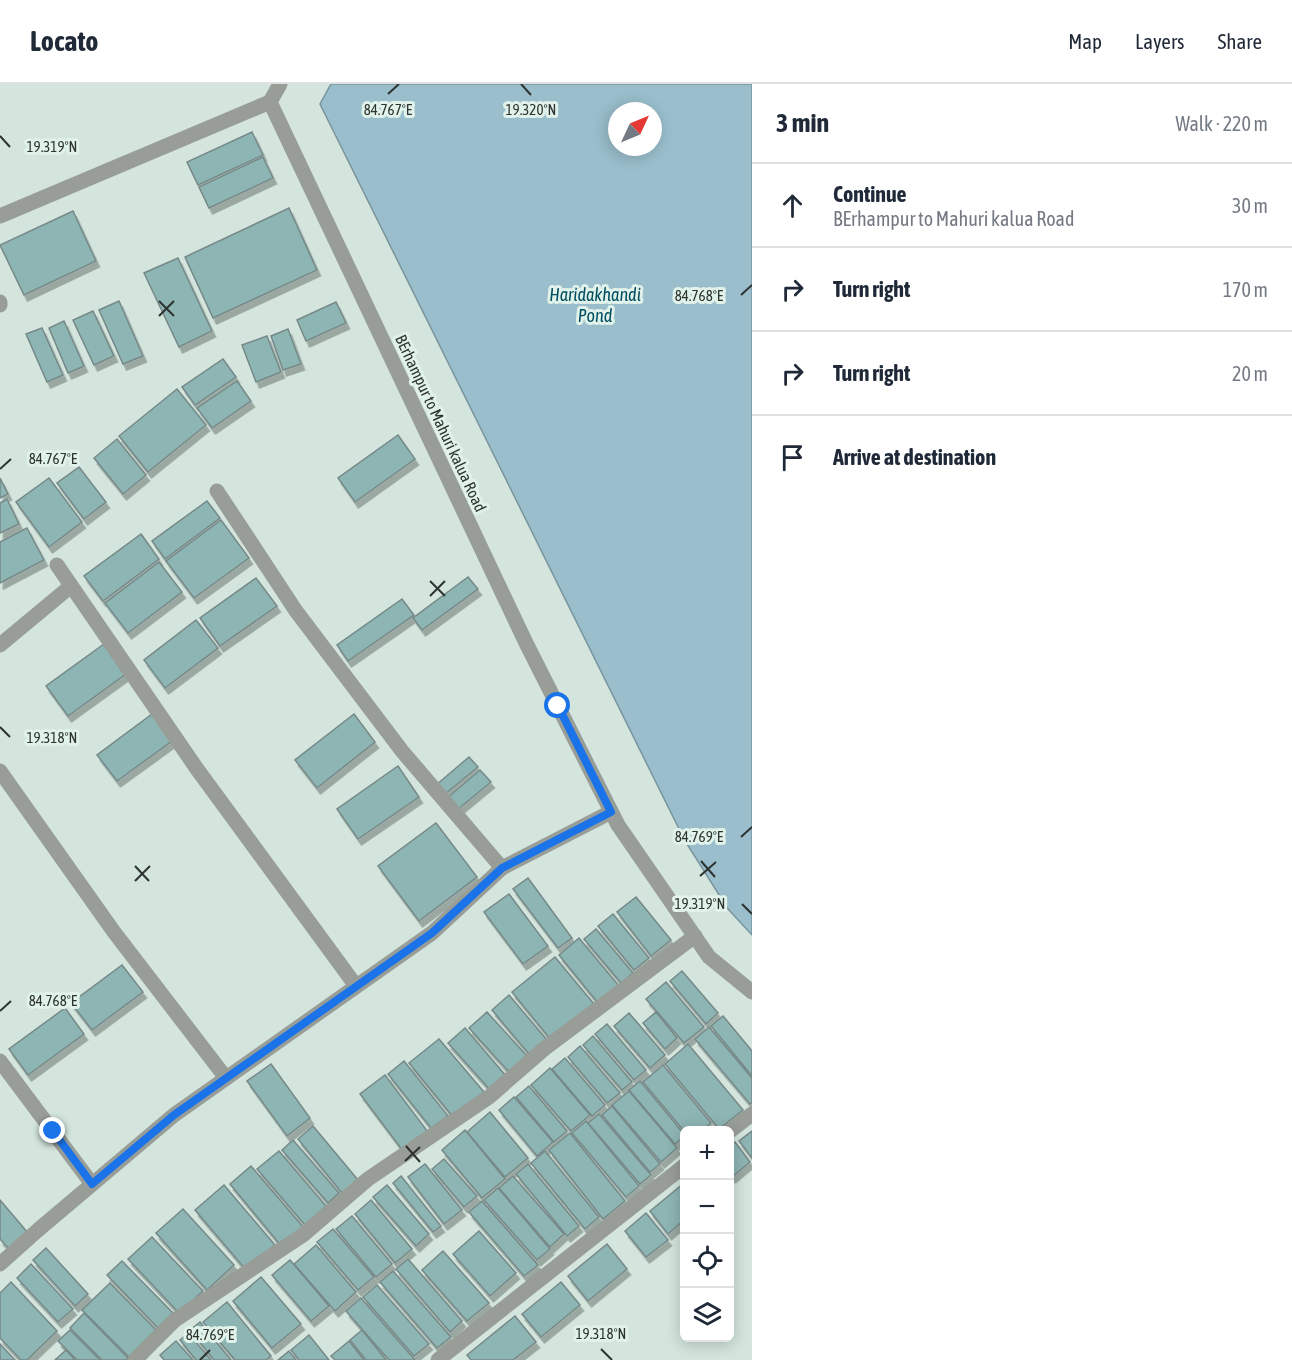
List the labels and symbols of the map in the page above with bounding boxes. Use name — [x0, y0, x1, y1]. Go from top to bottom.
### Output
text: 84.767°E — [364, 101, 413, 118]
text: 19.320°N — [506, 101, 556, 118]
north arrow — [608, 102, 662, 156]
text: 19.319°N — [27, 138, 77, 155]
water label: Haridakhandi Pond — [549, 284, 641, 326]
text: 84.768°E — [675, 287, 724, 304]
street label: BErhampur to Mahuri kalua Road — [391, 332, 490, 515]
text: 84.767°E — [29, 450, 78, 467]
route start — [544, 692, 570, 718]
text: 19.318°N — [27, 729, 77, 746]
text: 84.769°E — [675, 828, 724, 845]
text: 19.319°N — [675, 895, 725, 912]
text: 84.768°E — [29, 992, 78, 1009]
route end — [39, 1117, 65, 1143]
text: 19.318°N — [576, 1325, 626, 1342]
text: 84.769°E — [186, 1326, 235, 1343]

